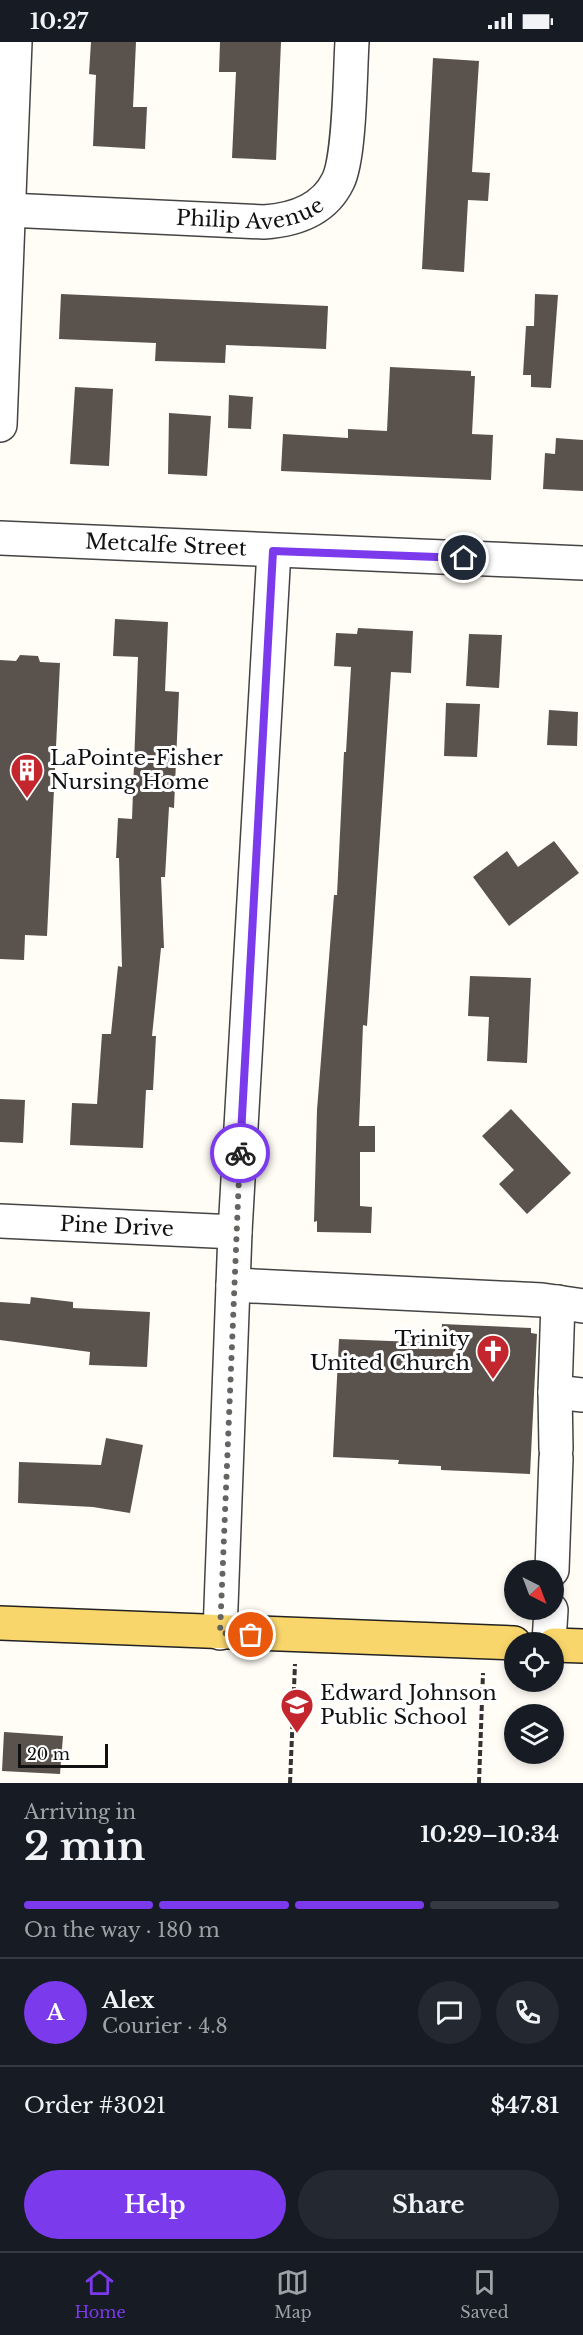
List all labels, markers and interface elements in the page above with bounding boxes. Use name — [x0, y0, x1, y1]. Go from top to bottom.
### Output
text: 10:27 — [30, 8, 88, 35]
street label: Philip Avenue — [175, 192, 329, 235]
street label: Metcalfe Street — [84, 529, 247, 562]
pin — [438, 532, 489, 583]
icon: home — [447, 541, 480, 574]
place label: LaPointe-Fisher Nursing Home — [50, 745, 223, 795]
building icon: LaPointe-Fisher Nursing Home — [9, 752, 45, 799]
courier — [210, 1123, 270, 1183]
icon: bike — [224, 1137, 257, 1170]
street label: Pine Drive — [59, 1211, 175, 1242]
place label: Trinity United Church — [310, 1326, 471, 1376]
church icon: Trinity United Church — [475, 1333, 511, 1380]
north arrow — [504, 1560, 564, 1620]
map controls — [504, 1560, 564, 1764]
pin — [225, 1609, 276, 1660]
icon: bag — [234, 1618, 267, 1651]
button: locate — [504, 1632, 564, 1692]
place label: Edward Johnson Public School — [320, 1680, 497, 1730]
school or university icon: Edward Johnson Public School — [279, 1687, 315, 1734]
button: layers — [504, 1704, 564, 1764]
scale bar — [18, 1741, 108, 1768]
text: 20 m — [27, 1744, 70, 1764]
text: Arriving in — [24, 1800, 136, 1824]
text: 10:29–10:34 — [420, 1821, 559, 1848]
text: 2 min — [24, 1822, 145, 1871]
text: On the way · 180 m — [24, 1918, 220, 1942]
button: chat — [418, 1981, 481, 2044]
button: phone — [496, 1981, 559, 2044]
text: Alex — [102, 1987, 155, 2014]
text: A — [47, 1999, 64, 2026]
text: Courier · 4.8 — [102, 2014, 228, 2038]
text: Order #3021 — [24, 2092, 166, 2119]
text: $47.81 — [491, 2092, 559, 2119]
button: Help — [24, 2170, 286, 2239]
button: Share — [298, 2170, 559, 2239]
tab: Home — [74, 2266, 126, 2322]
tab: Map — [274, 2266, 312, 2322]
tab: Saved — [460, 2266, 509, 2322]

